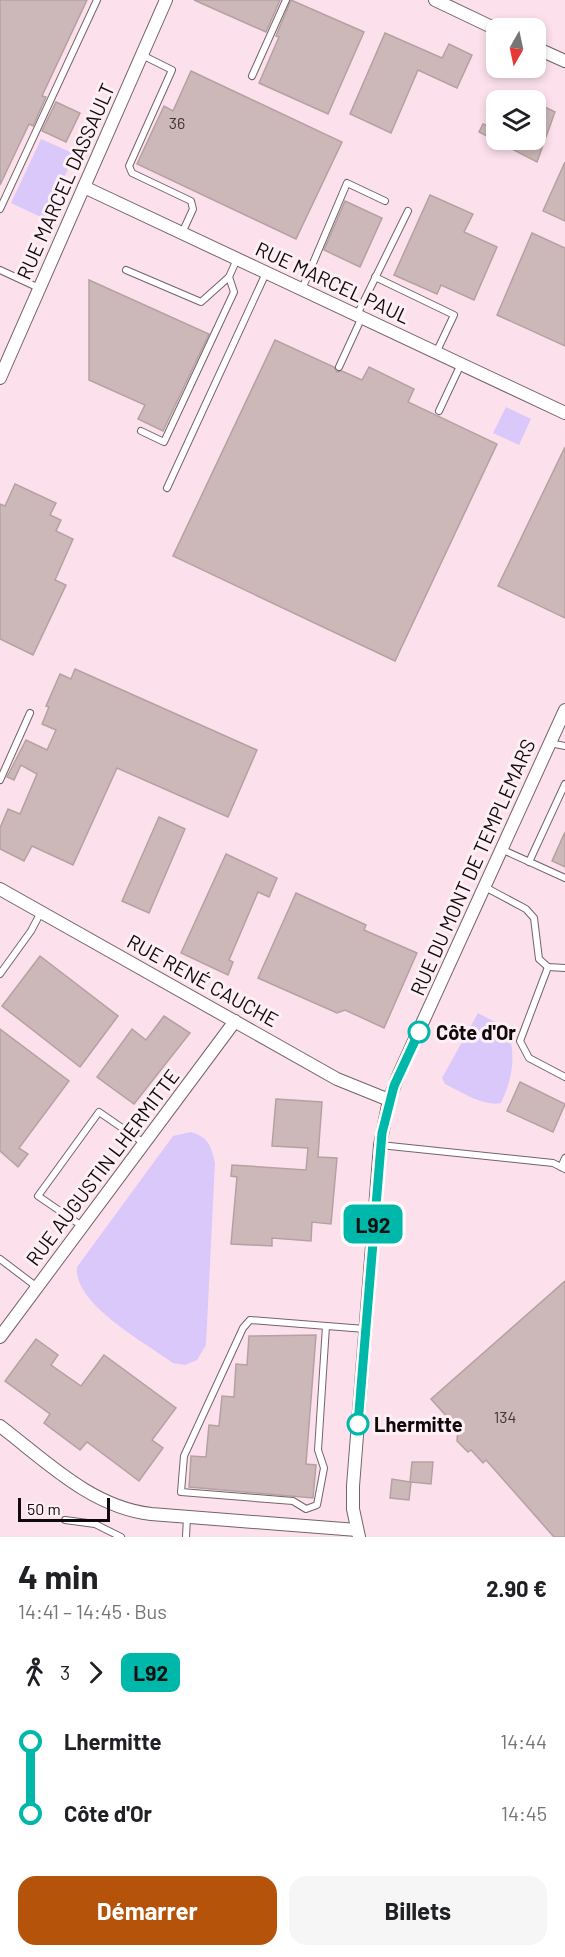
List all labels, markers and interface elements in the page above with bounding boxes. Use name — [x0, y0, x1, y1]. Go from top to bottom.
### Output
north arrow — [486, 18, 546, 78]
map controls — [486, 18, 546, 150]
street label: RUE MARCEL DASSAULT — [11, 79, 119, 283]
button: layers — [486, 90, 546, 150]
house number: 36 — [169, 113, 185, 132]
street label: RUE MARCEL PAUL — [252, 236, 414, 328]
street label: RUE DU MONT DE TEMPLEMARS — [404, 735, 540, 999]
street label: RUE RENÉ CAUCHE — [123, 929, 283, 1031]
place label: Côte d'Or — [436, 1020, 516, 1044]
marker: Côte d'Or — [408, 1021, 430, 1043]
street label: RUE AUGUSTIN LHERMITTE — [20, 1064, 184, 1270]
line badge: L92 — [338, 1204, 407, 1244]
text: L92 — [356, 1212, 390, 1237]
house number: 134 — [494, 1407, 516, 1426]
place label: Lhermitte — [374, 1412, 463, 1436]
marker: Lhermitte — [347, 1413, 369, 1435]
scale bar — [18, 1495, 110, 1522]
text: 50 m — [27, 1499, 61, 1518]
text: 4 min — [18, 1556, 99, 1596]
text: 2.90 € — [486, 1575, 547, 1601]
text: 14:41 – 14:45 · Bus — [18, 1599, 167, 1623]
icon: walk — [18, 1656, 51, 1689]
icon: forward — [79, 1656, 112, 1689]
text: 3 — [60, 1660, 70, 1684]
text: L92 — [133, 1660, 168, 1685]
text: Lhermitte — [64, 1728, 162, 1754]
text: 14:44 — [500, 1729, 547, 1753]
text: Côte d'Or — [64, 1800, 152, 1826]
text: 14:45 — [501, 1801, 547, 1825]
button: Démarrer — [18, 1876, 277, 1945]
button: Billets — [289, 1876, 547, 1945]

